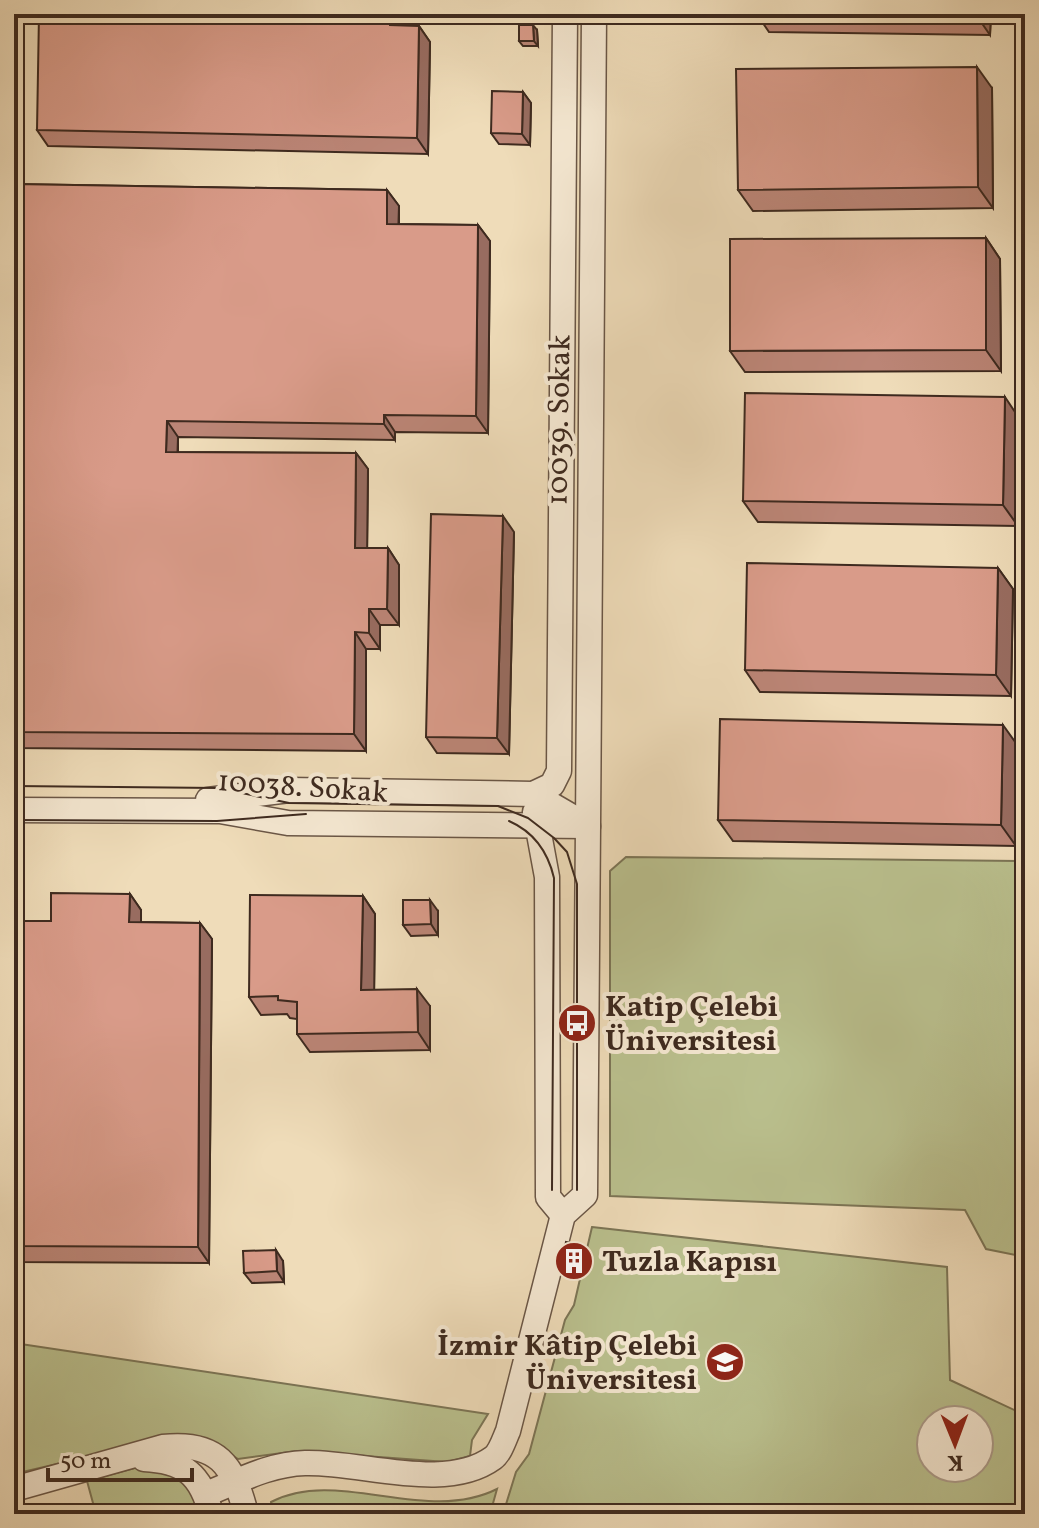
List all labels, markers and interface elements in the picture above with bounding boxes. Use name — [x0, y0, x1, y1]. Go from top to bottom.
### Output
street label: 10039. Sokak — [538, 334, 582, 506]
street label: 10038. Sokak — [216, 761, 390, 815]
place label: Katip Çelebi Üniversitesi — [605, 987, 778, 1063]
bus stop icon: Katip Çelebi Üniversitesi — [556, 1002, 598, 1044]
building icon: Tuzla Kapısı — [553, 1240, 595, 1282]
place label: Tuzla Kapısı — [602, 1242, 777, 1284]
place label: İzmir Kâtip Çelebi Üniversitesi — [437, 1326, 697, 1402]
school or university icon: İzmir Kâtip Çelebi Üniversitesi — [704, 1341, 746, 1383]
north arrow — [915, 1404, 995, 1484]
scale bar — [48, 1432, 192, 1482]
text: 50 m — [60, 1445, 112, 1479]
text: K — [947, 1446, 964, 1477]

